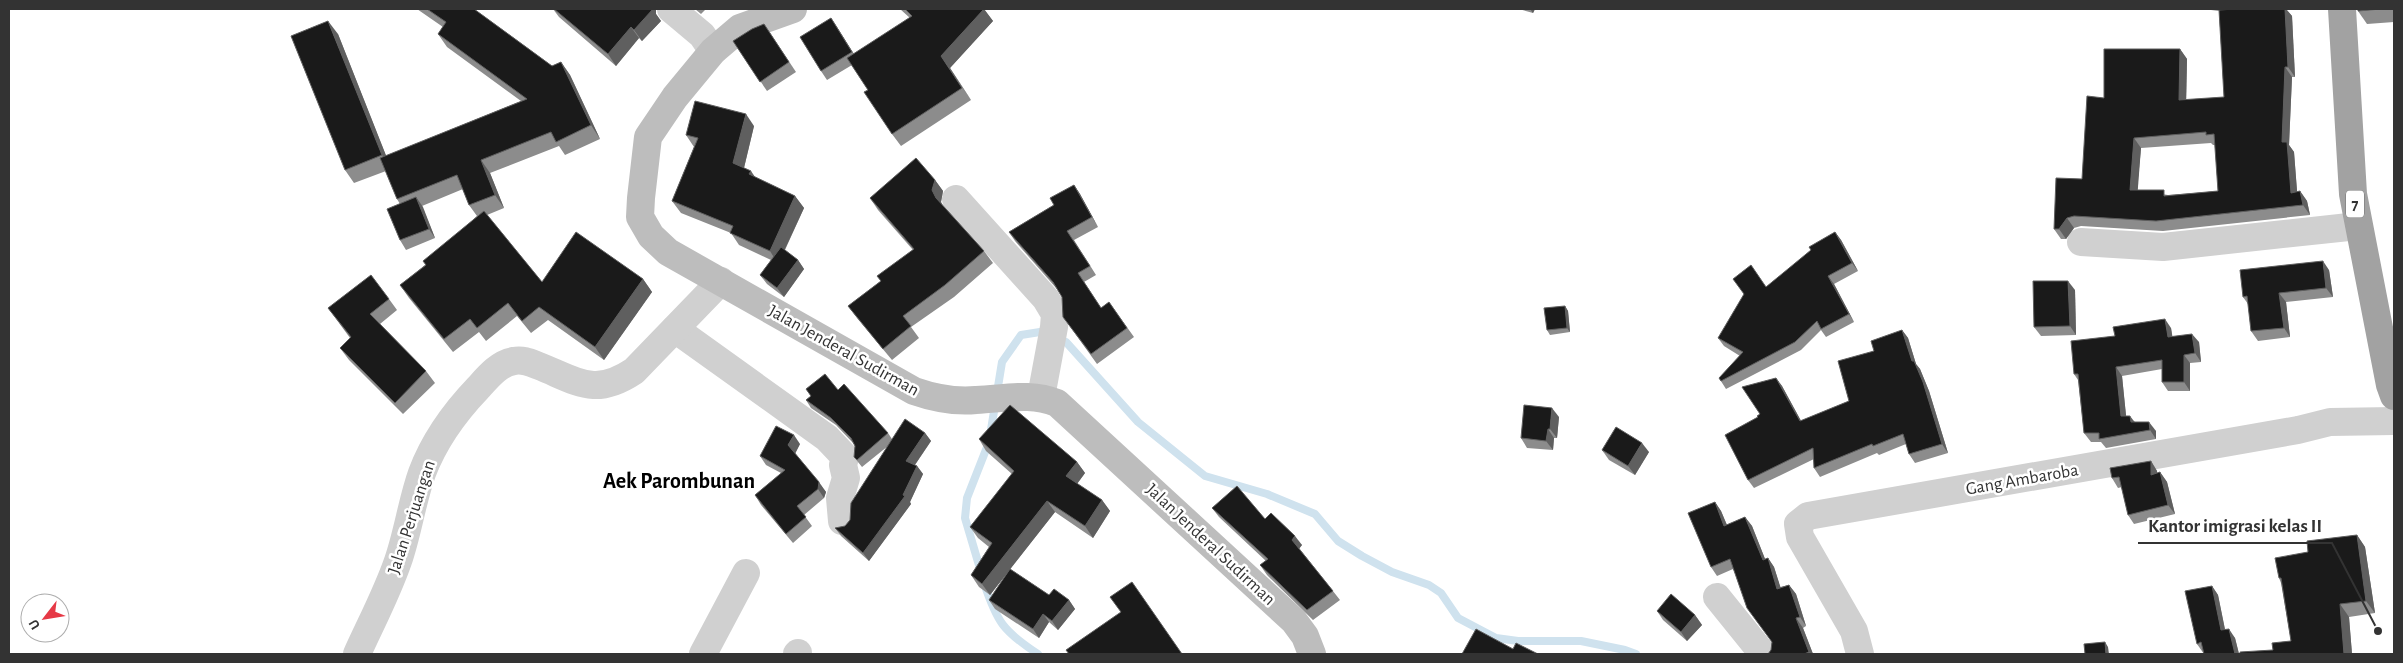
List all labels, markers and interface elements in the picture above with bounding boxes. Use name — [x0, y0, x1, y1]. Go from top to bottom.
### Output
road number: 7 — [2346, 190, 2364, 218]
street label: Jalan Jenderal Sudirman — [765, 302, 922, 400]
street label: Jalan Perjuangan — [385, 458, 439, 576]
street label: Gang Ambaroba — [1964, 461, 2080, 499]
district label: Aek Parombunan — [603, 470, 755, 492]
street label: Jalan Jenderal Sudirman — [1142, 480, 1278, 609]
callout: Kantor imigrasi kelas II — [2138, 509, 2332, 543]
text: Kantor imigrasi kelas II — [2148, 517, 2322, 536]
north arrow — [20, 593, 70, 643]
text: U — [26, 617, 43, 632]

